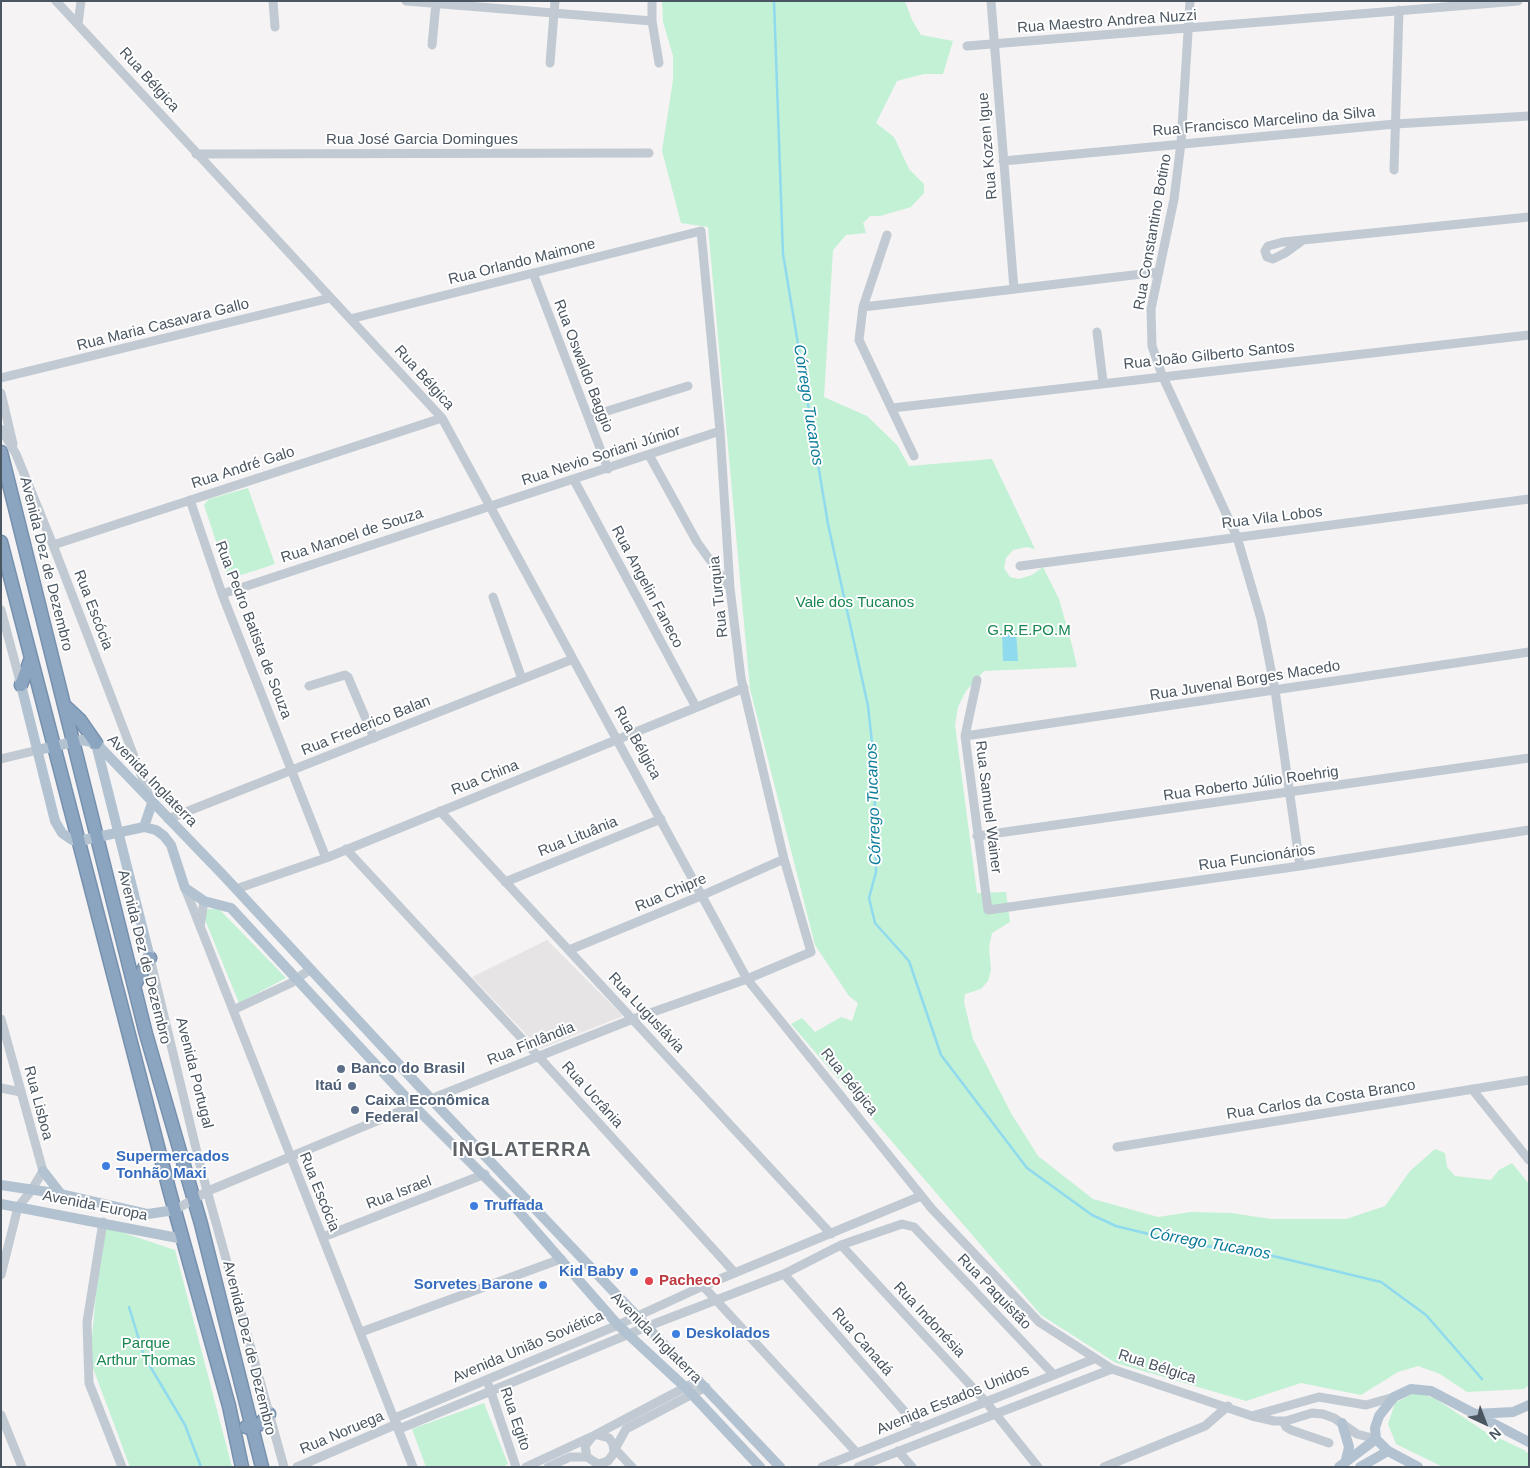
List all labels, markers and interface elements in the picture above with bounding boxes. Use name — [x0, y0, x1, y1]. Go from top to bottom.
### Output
street label: Rua Maestro Andrea Nuzzi — [1017, 7, 1197, 37]
street label: Rua Bélgica — [115, 44, 183, 116]
street label: Rua Kozen Igue — [974, 92, 1002, 200]
street label: Rua Francisco Marcelino da Silva — [1152, 103, 1376, 141]
street label: Rua José Garcia Domingues — [326, 131, 518, 149]
street label: Rua Constantino Botino — [1130, 152, 1176, 312]
street label: Rua Orlando Maimone — [447, 235, 597, 289]
street label: Rua Maria Casavara Gallo — [75, 295, 251, 355]
street label: Rua Oswaldo Baggio — [549, 297, 617, 435]
street label: Rua João Gilberto Santos — [1123, 338, 1295, 374]
street label: Rua Bélgica — [390, 342, 458, 414]
water label: Córrego Tucanos — [789, 343, 827, 467]
street label: Rua Nevio Soriani Júnior — [519, 422, 683, 490]
street label: Rua André Galo — [189, 443, 297, 493]
street label: Avenida Dez de Dezembro — [16, 475, 76, 653]
street label: Rua Vila Lobos — [1221, 503, 1323, 533]
street label: Rua Manoel de Souza — [279, 505, 425, 567]
street label: Rua Angelin Faneco — [607, 523, 687, 651]
street label: Rua Pedro Batista de Souza — [211, 538, 295, 722]
street label: Rua Turquia — [706, 555, 732, 639]
street label: Rua Escócia — [70, 567, 116, 653]
park label: Vale dos Tucanos — [796, 594, 914, 612]
park label: G.R.E.PO.M — [987, 622, 1071, 640]
street label: Rua Juvenal Borges Macedo — [1148, 657, 1342, 705]
street label: Rua Frederico Balan — [299, 692, 433, 760]
street label: Rua Bélgica — [610, 703, 664, 783]
street label: Avenida Inglaterra — [103, 731, 201, 831]
street label: Rua Samuel Wainer — [971, 740, 1005, 874]
water label: Córrego Tucanos — [862, 742, 886, 866]
street label: Rua China — [449, 756, 521, 800]
street label: Rua Roberto Júlio Roehrig — [1162, 763, 1340, 805]
street label: Rua Lituânia — [536, 813, 620, 861]
street label: Rua Funcionários — [1198, 841, 1316, 875]
street label: Avenida Dez de Dezembro — [114, 868, 174, 1046]
street label: Rua Chipre — [633, 870, 709, 916]
street label: Rua Luguslávia — [604, 969, 688, 1057]
street label: Avenida Portugal — [171, 1016, 217, 1130]
street label: Rua Finlândia — [485, 1018, 577, 1070]
street label: Rua Bélgica — [817, 1045, 881, 1119]
street label: Rua Ucrânia — [557, 1058, 627, 1132]
place label: Banco do Brasil — [351, 1060, 465, 1078]
marker: Banco do Brasil — [335, 1063, 347, 1075]
street label: Rua Lisboa — [19, 1064, 57, 1142]
street label: Rua Carlos da Costa Branco — [1225, 1076, 1417, 1124]
place label: Itaú — [315, 1077, 342, 1095]
marker: Itaú — [346, 1080, 358, 1092]
place label: Caixa Econômica Federal — [365, 1092, 489, 1127]
marker: Caixa Econômica Federal — [349, 1104, 361, 1116]
district label: INGLATERRA — [451, 1138, 593, 1162]
place label: Supermercados Tonhão Maxi — [116, 1148, 229, 1183]
street label: Rua Escócia — [295, 1150, 343, 1234]
marker: Supermercados Tonhão Maxi — [100, 1160, 112, 1172]
street label: Rua Israel — [364, 1172, 434, 1214]
street label: Avenida Europa — [41, 1187, 149, 1225]
place label: Truffada — [484, 1197, 543, 1215]
marker: Truffada — [468, 1200, 480, 1212]
water label: Córrego Tucanos — [1148, 1224, 1272, 1264]
street label: Rua Paquistão — [953, 1250, 1035, 1334]
street label: Avenida Dez de Dezembro — [219, 1259, 279, 1437]
place label: Kid Baby — [559, 1263, 624, 1281]
marker: Kid Baby — [628, 1266, 640, 1278]
place label: Pacheco — [659, 1272, 721, 1290]
marker: Pacheco — [643, 1275, 655, 1287]
place label: Sorvetes Barone — [414, 1276, 533, 1294]
street label: Rua Indonésia — [889, 1278, 969, 1362]
marker: Sorvetes Barone — [537, 1279, 549, 1291]
street label: Avenida Inglaterra — [607, 1289, 705, 1387]
street label: Rua Canadá — [828, 1304, 896, 1380]
street label: Avenida União Soviética — [450, 1307, 606, 1387]
place label: Deskolados — [686, 1325, 770, 1343]
marker: Deskolados — [670, 1328, 682, 1340]
park label: Parque Arthur Thomas — [96, 1335, 196, 1370]
street label: Rua Bélgica — [1116, 1346, 1198, 1388]
street label: Avenida Estados Unidos — [874, 1361, 1032, 1439]
street label: Rua Egito — [496, 1385, 534, 1453]
north arrow — [1460, 1398, 1510, 1448]
street label: Rua Noruega — [297, 1407, 387, 1459]
text: N — [1486, 1425, 1504, 1443]

